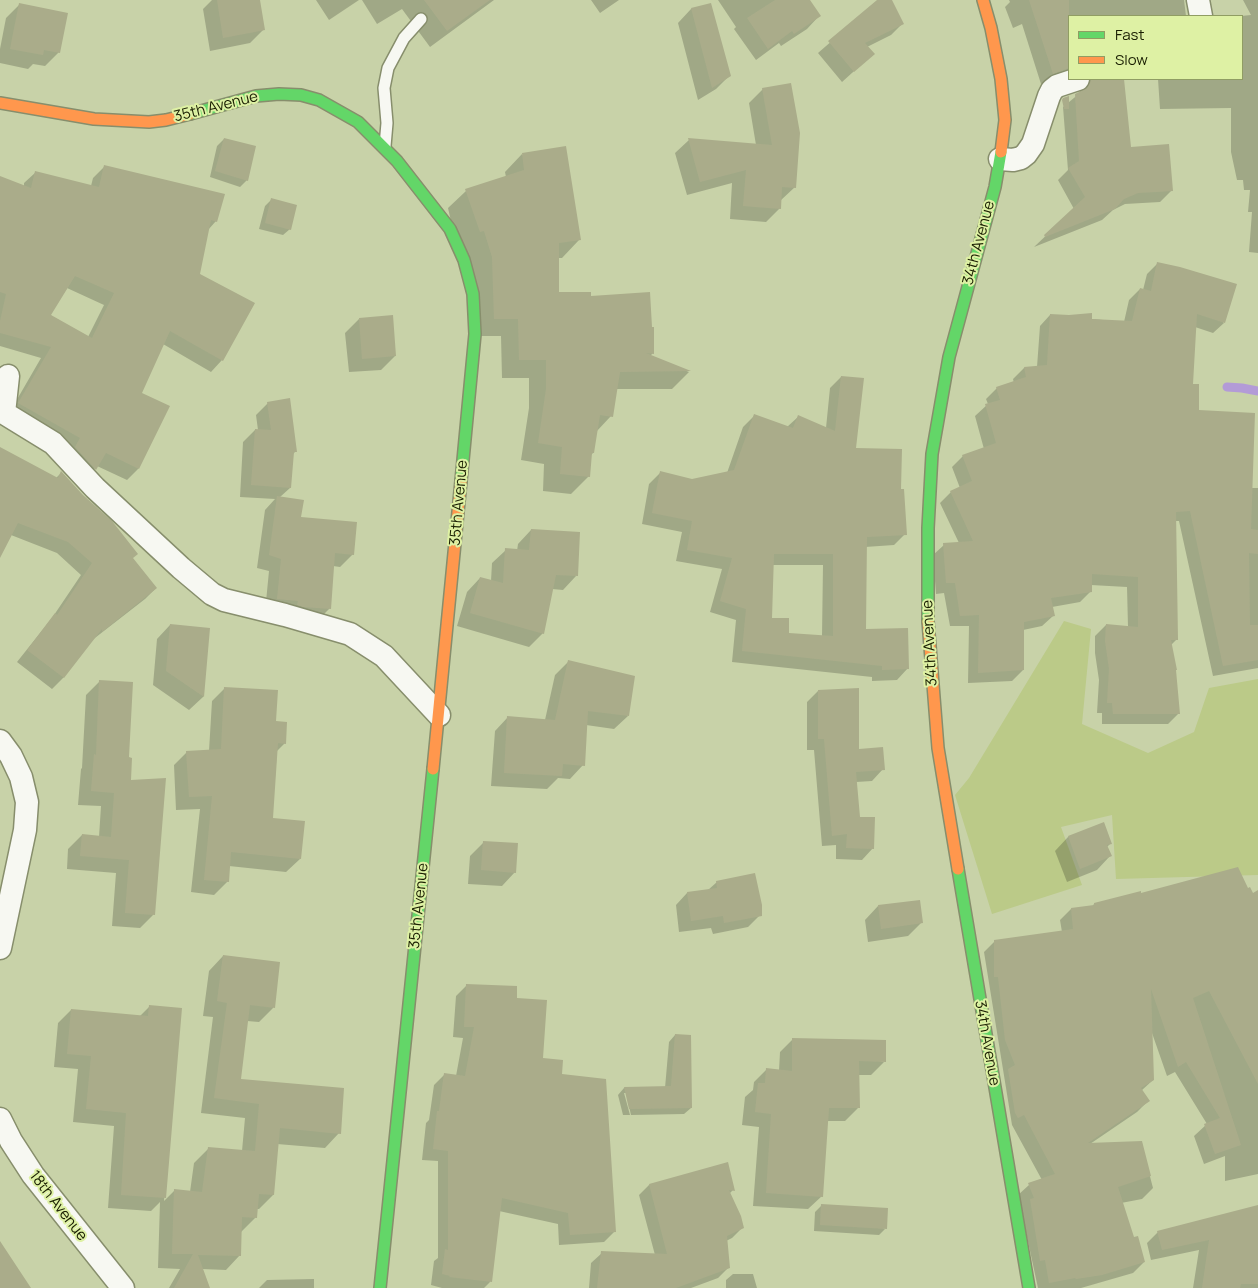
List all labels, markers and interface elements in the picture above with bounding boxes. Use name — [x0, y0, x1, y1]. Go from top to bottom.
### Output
legend — [1068, 15, 1243, 80]
text: Fast — [1115, 24, 1144, 45]
text: Slow — [1115, 49, 1148, 70]
street label: 35th Avenue — [172, 88, 260, 126]
street label: 34th Avenue — [959, 199, 999, 287]
street label: 35th Avenue — [446, 459, 472, 547]
street label: 34th Avenue — [919, 599, 941, 687]
street label: 35th Avenue — [406, 862, 432, 950]
street label: 34th Avenue — [971, 999, 1003, 1087]
street label: 18th Avenue — [25, 1167, 91, 1245]

